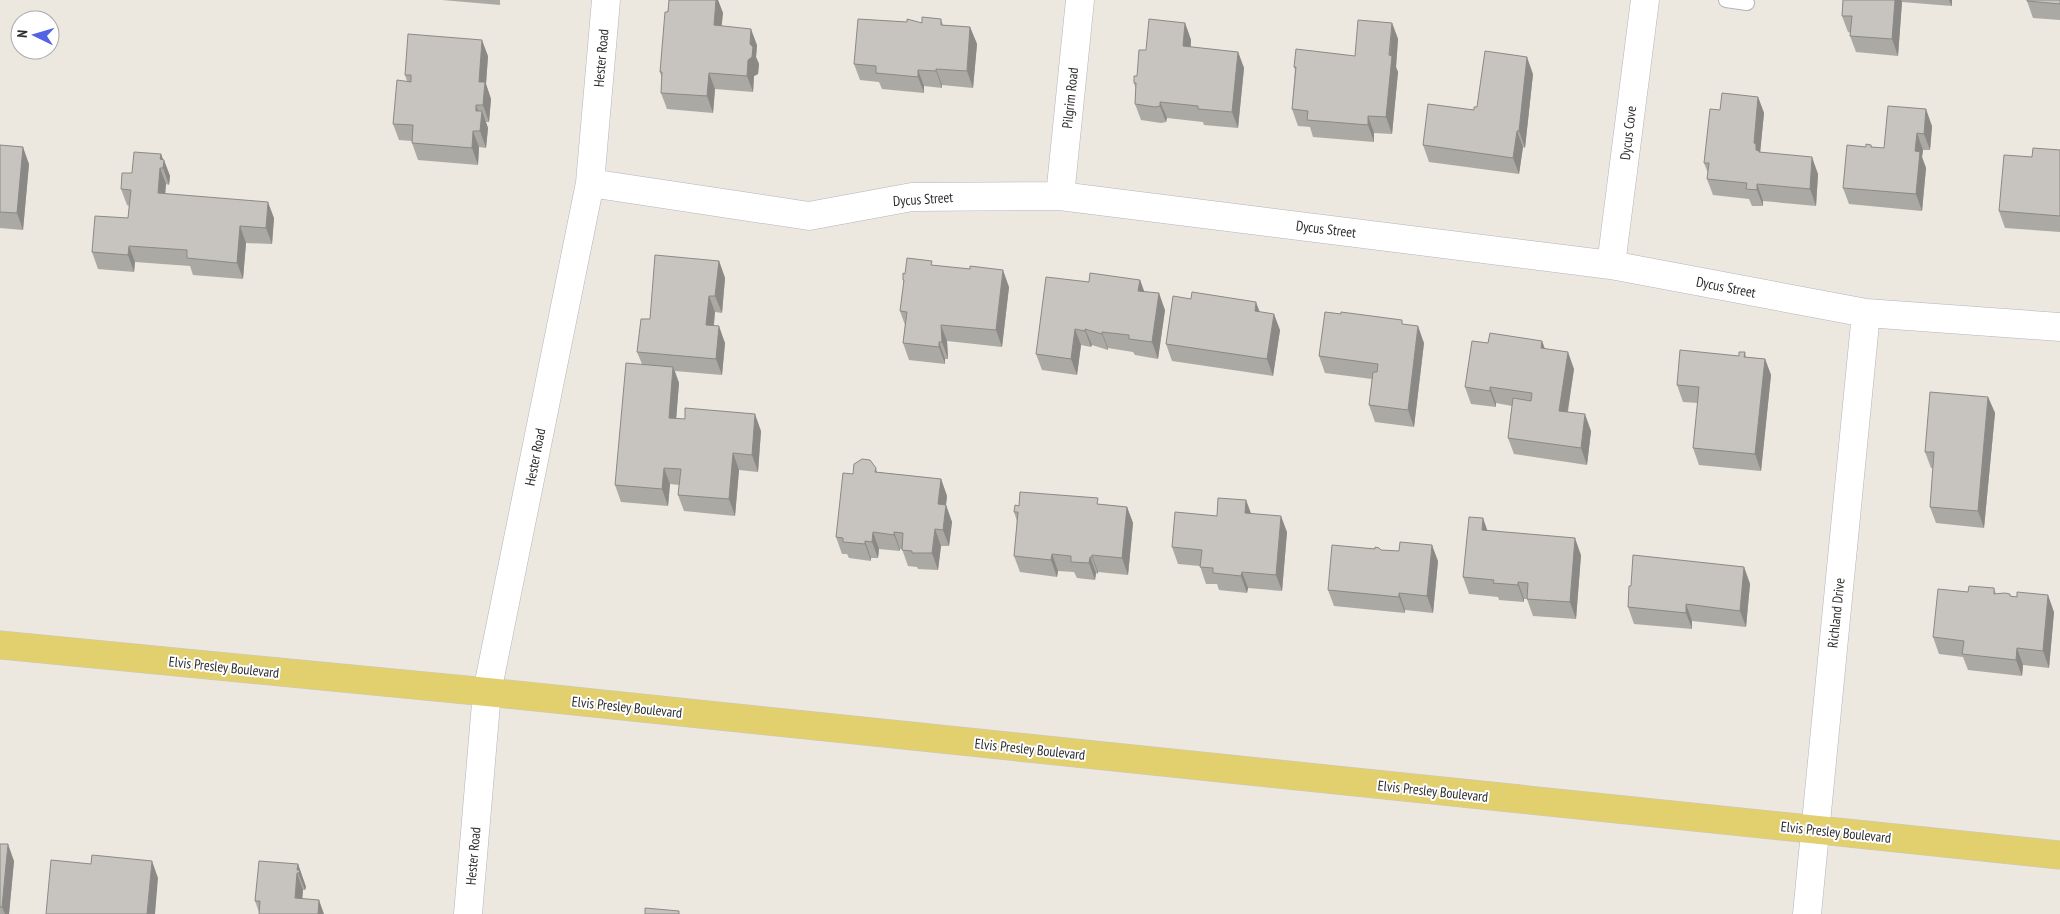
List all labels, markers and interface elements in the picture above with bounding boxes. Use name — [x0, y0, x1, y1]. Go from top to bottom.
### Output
north arrow — [10, 10, 60, 60]
street label: Hester Road — [589, 28, 613, 88]
text: N — [13, 29, 31, 38]
street label: Pilgrim Road — [1058, 66, 1082, 130]
street label: Dycus Cove — [1616, 105, 1640, 161]
street label: Dycus Street — [892, 188, 954, 210]
street label: Dycus Street — [1295, 216, 1357, 242]
street label: Dycus Street — [1695, 272, 1757, 302]
street label: Hester Road — [521, 427, 549, 487]
street label: Richland Drive — [1823, 577, 1849, 649]
street label: Elvis Presley Boulevard — [168, 652, 280, 682]
street label: Elvis Presley Boulevard — [571, 692, 683, 722]
street label: Elvis Presley Boulevard — [974, 734, 1086, 764]
street label: Elvis Presley Boulevard — [1377, 776, 1489, 806]
street label: Elvis Presley Boulevard — [1780, 817, 1892, 847]
street label: Hester Road — [461, 826, 485, 886]

